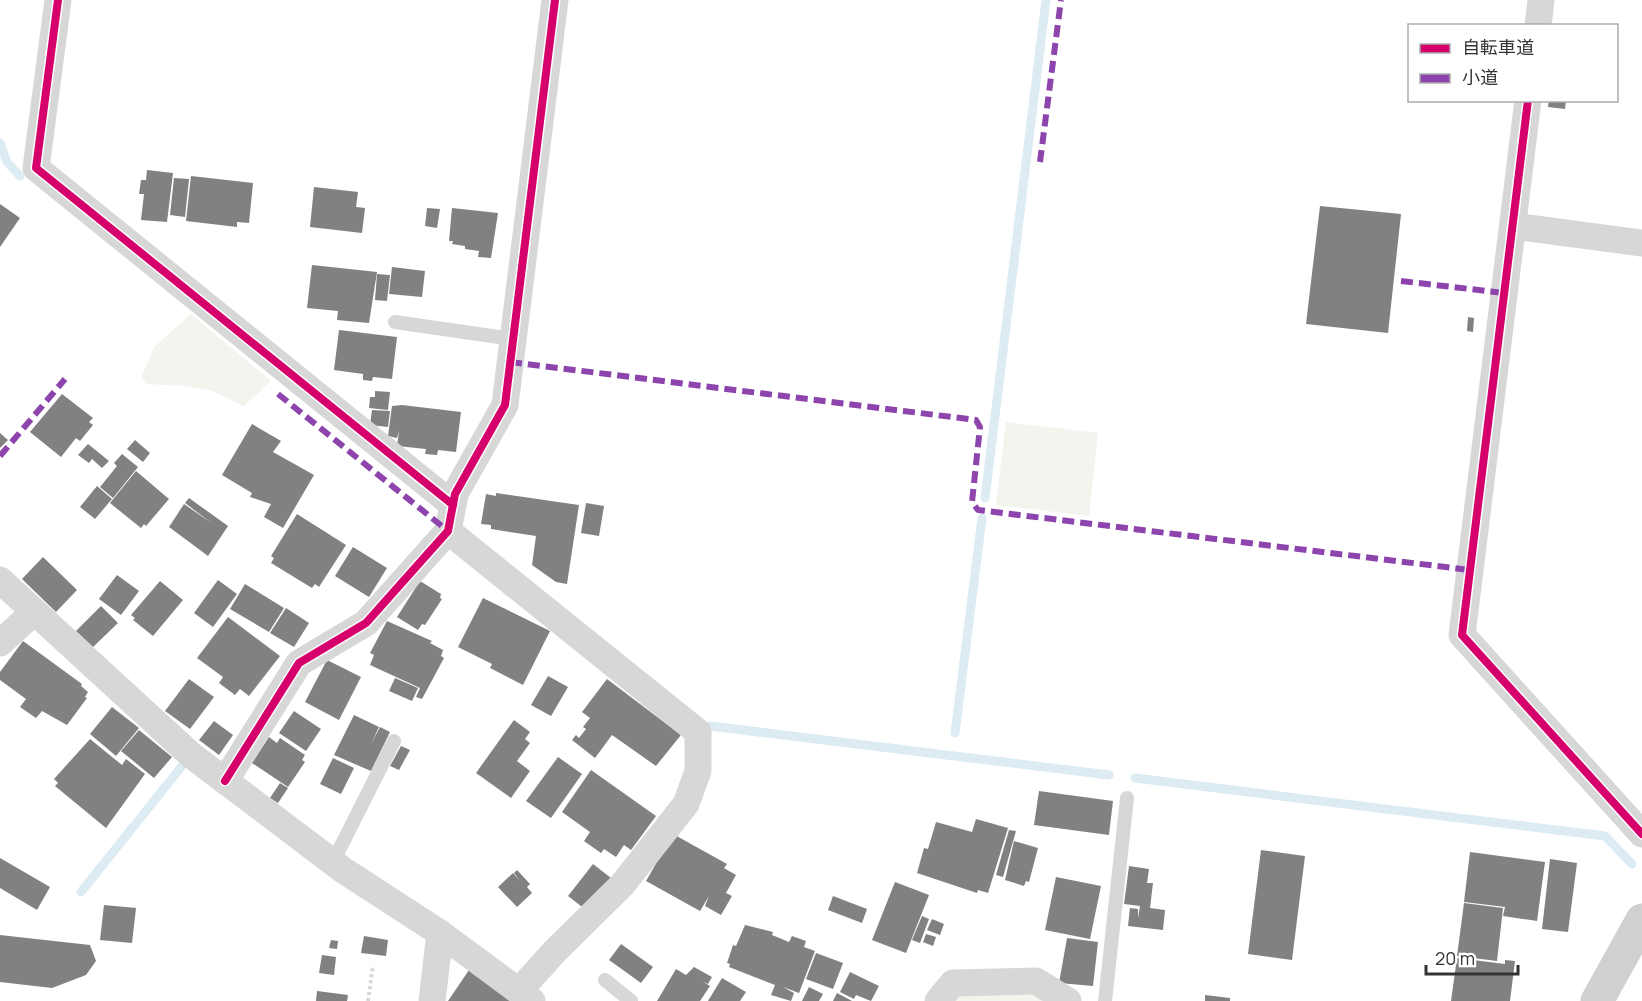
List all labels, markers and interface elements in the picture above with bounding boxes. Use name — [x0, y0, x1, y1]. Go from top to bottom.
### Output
legend — [1408, 24, 1618, 102]
text: 自転車道 — [1462, 35, 1534, 59]
text: 小道 — [1462, 65, 1498, 89]
scale bar — [1426, 938, 1518, 976]
text: 20 m — [1435, 946, 1475, 970]

